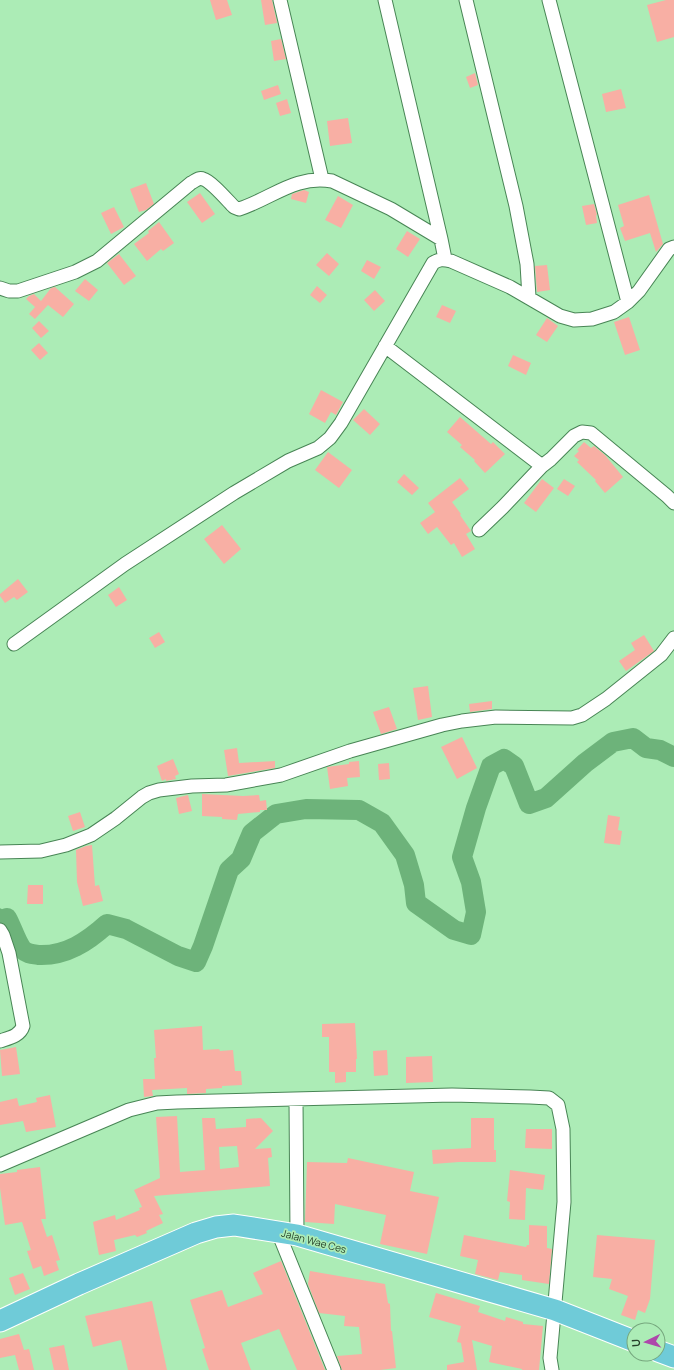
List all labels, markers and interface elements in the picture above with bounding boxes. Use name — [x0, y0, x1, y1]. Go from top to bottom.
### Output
street label: Jalan Wae Ces — [280, 1226, 348, 1256]
north arrow — [626, 1322, 666, 1362]
text: U — [628, 1338, 643, 1348]

